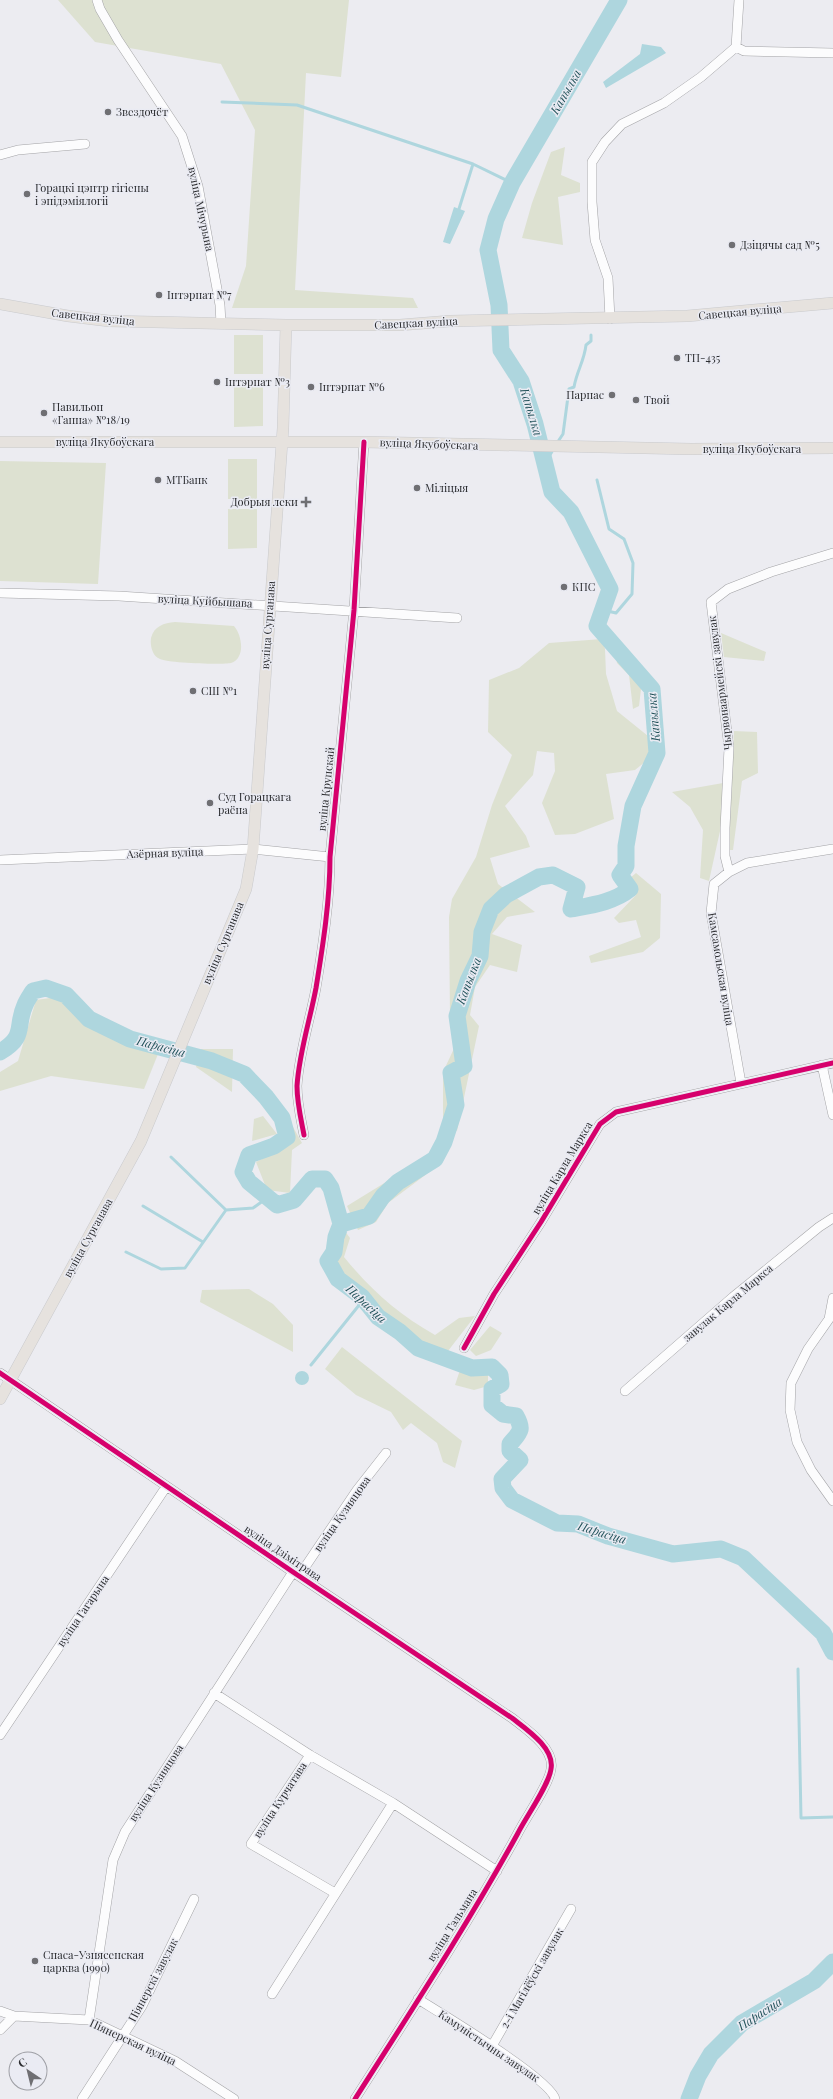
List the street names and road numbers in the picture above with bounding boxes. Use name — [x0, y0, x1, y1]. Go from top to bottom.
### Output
street label: вуліца Мічурына — [185, 165, 218, 253]
street label: Савецкая вуліца — [698, 300, 783, 323]
street label: Савецкая вуліца — [51, 305, 136, 328]
street label: Савецкая вуліца — [374, 313, 459, 332]
street label: вуліца Якубоўскага — [56, 434, 155, 449]
street label: вуліца Якубоўскага — [379, 434, 479, 453]
street label: вуліца Якубоўскага — [703, 441, 802, 456]
street label: вуліца Сурганава — [257, 580, 278, 670]
street label: вуліца Куйбышава — [157, 591, 253, 610]
street label: Чырвонаармейскі завулак — [704, 614, 735, 751]
street label: вуліца Крупскай — [314, 746, 337, 832]
street label: Азёрная вуліца — [125, 844, 204, 861]
street label: вуліца Сурганава — [198, 899, 247, 986]
street label: Камсамольская вуліца — [705, 911, 738, 1027]
street label: вуліца Карла Маркса — [528, 1118, 596, 1217]
street label: вуліца Сурганава — [60, 1195, 116, 1280]
street label: завулак Карла Маркса — [680, 1260, 776, 1345]
street label: вуліца Кузняцова — [310, 1472, 374, 1555]
street label: вуліца Дзімітрава — [242, 1521, 325, 1584]
street label: вуліца Гагарына — [53, 1572, 112, 1649]
street label: вуліца Кузняцова — [125, 1741, 186, 1824]
street label: вуліца Курчатава — [249, 1758, 310, 1841]
street label: вуліца Тэльмана — [423, 1885, 480, 1964]
street label: 2-і Магілёўскі завулак — [497, 1924, 567, 2031]
street label: Піянерскі завулак — [124, 1935, 181, 2024]
street label: Камуністычны завулак — [436, 2006, 543, 2085]
street label: Піянерская вуліца — [88, 2015, 179, 2068]

